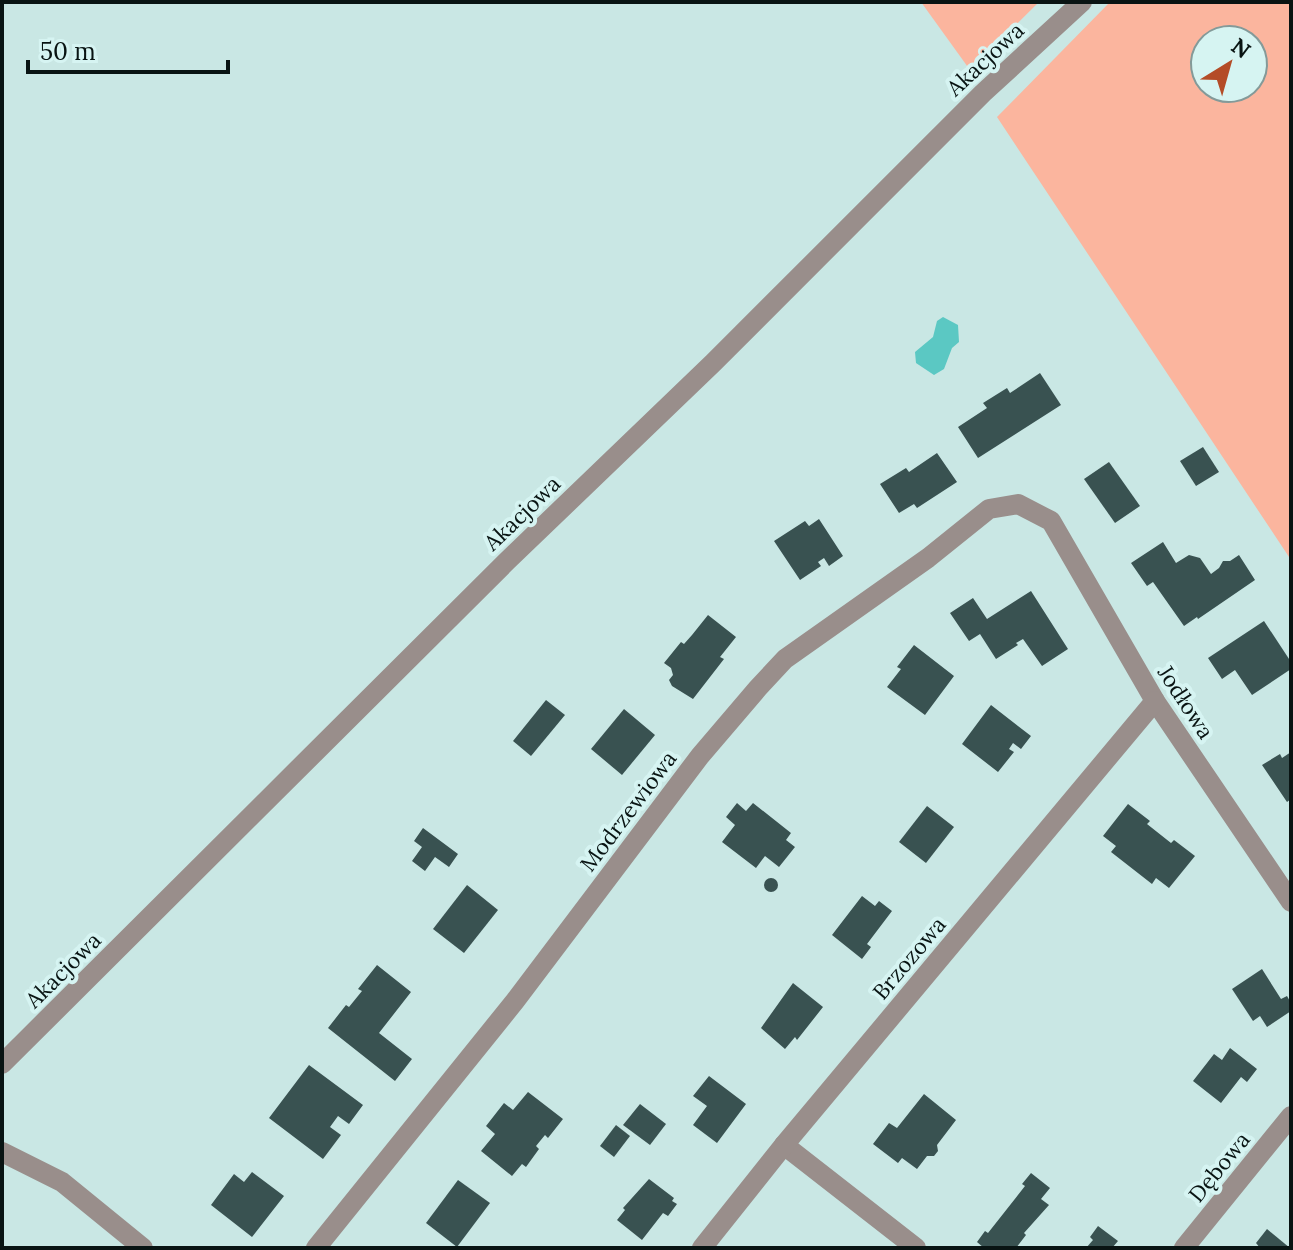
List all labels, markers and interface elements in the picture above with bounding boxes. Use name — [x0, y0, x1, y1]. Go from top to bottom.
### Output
street label: Akacjowa — [940, 16, 1030, 103]
scale bar — [28, 24, 228, 74]
north arrow — [1189, 24, 1269, 104]
text: N — [1226, 32, 1256, 64]
text: 50 m — [40, 36, 96, 67]
street label: Akacjowa — [477, 470, 566, 557]
street label: Jodłowa — [1151, 659, 1220, 744]
street label: Modrzewiowa — [574, 745, 682, 877]
street label: Brzozowa — [866, 911, 952, 1005]
street label: Akacjowa — [19, 926, 107, 1014]
street label: Dębowa — [1182, 1126, 1256, 1208]

